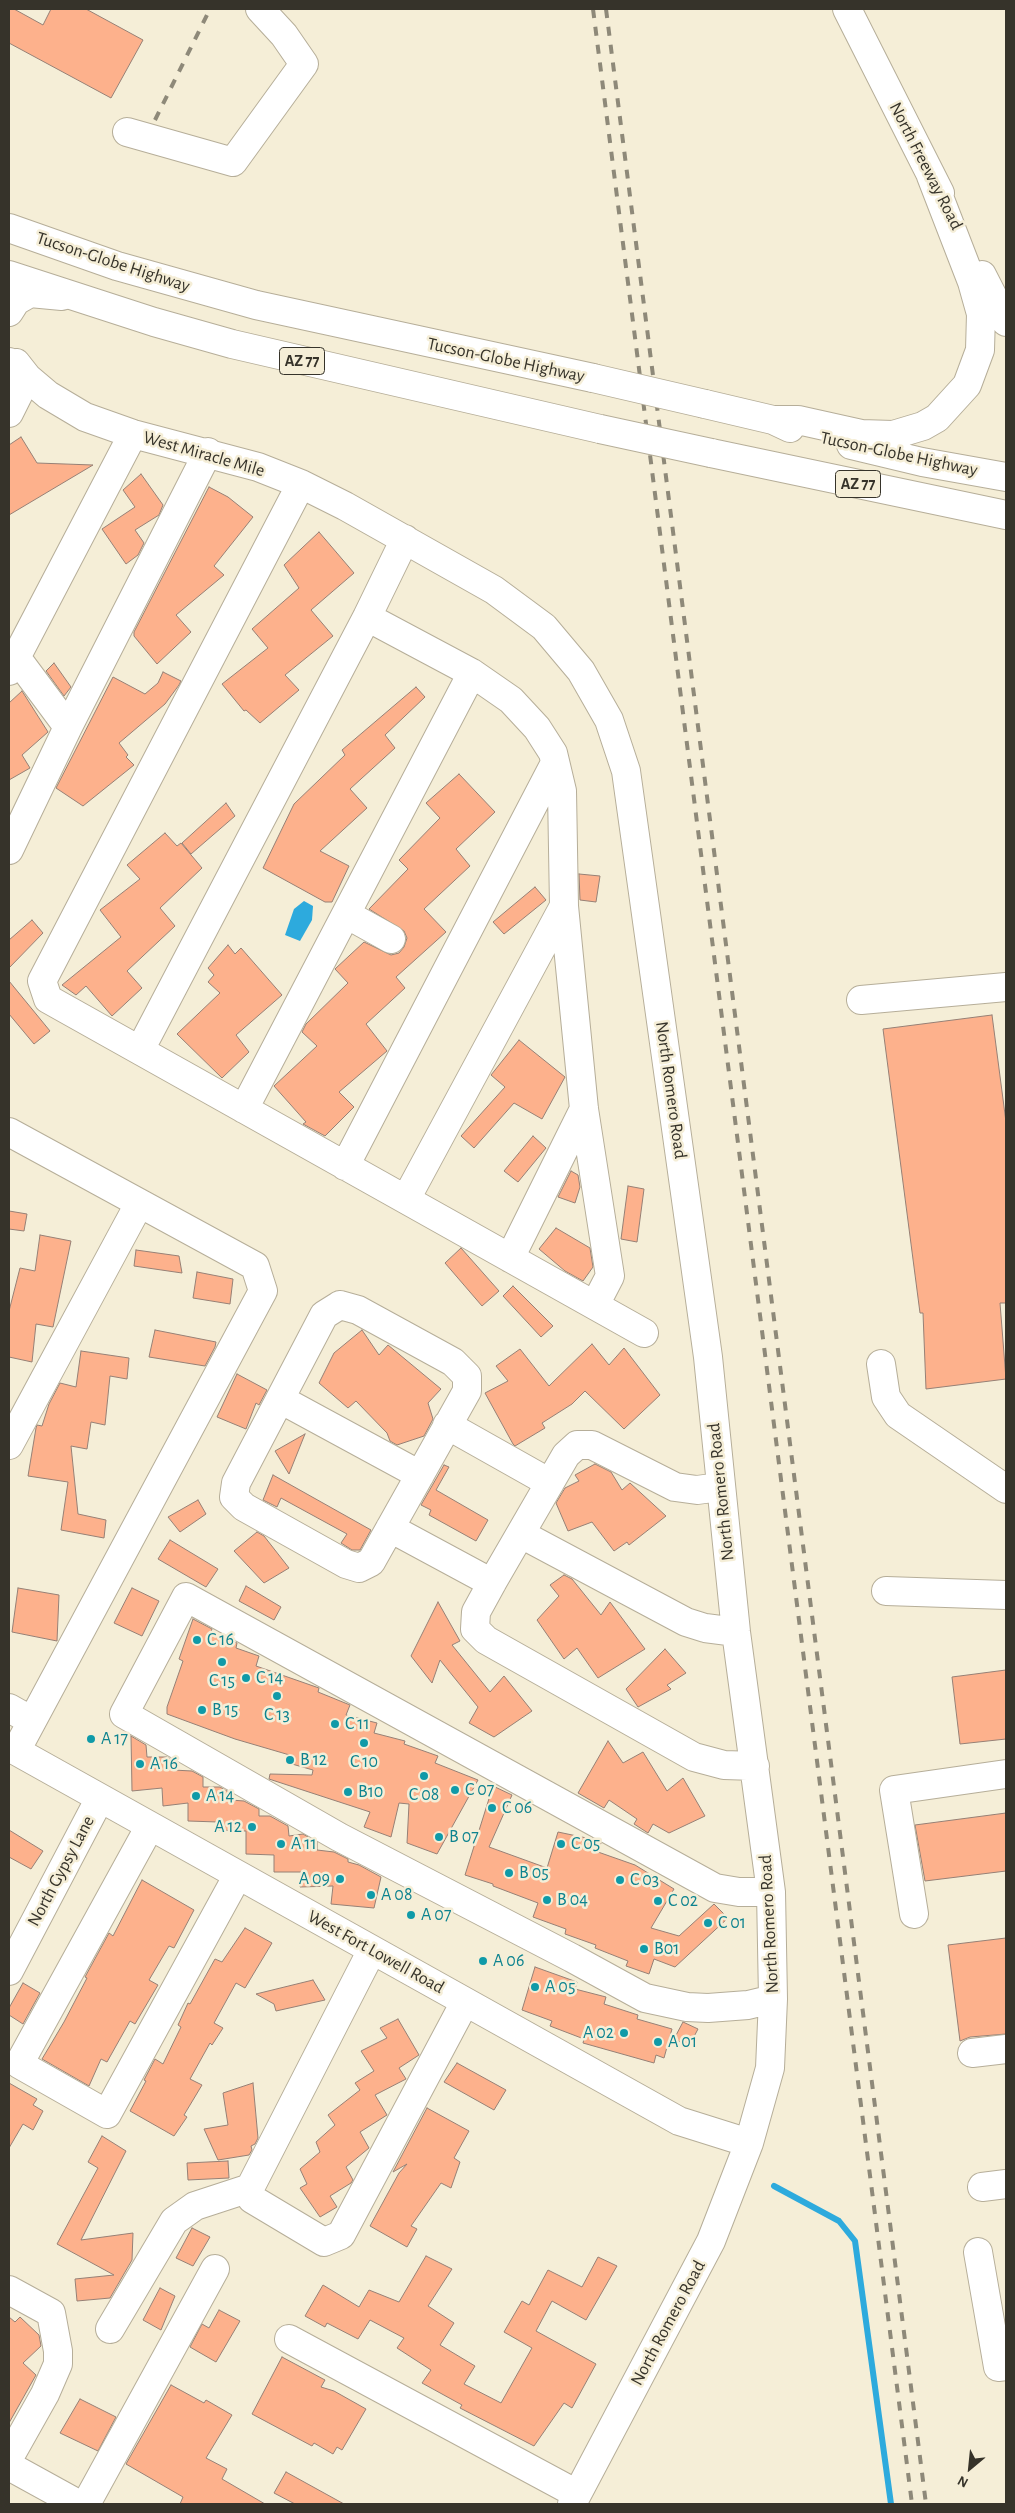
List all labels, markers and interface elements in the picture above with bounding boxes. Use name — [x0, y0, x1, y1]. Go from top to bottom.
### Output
street label: North Freeway Road — [885, 99, 967, 233]
street label: Tucson-Globe Highway — [33, 227, 193, 297]
street label: Tucson-Globe Highway — [425, 333, 587, 387]
road number: AZ 77 — [280, 348, 324, 374]
street label: West Miracle Mile — [141, 426, 267, 482]
street label: Tucson-Globe Highway — [818, 427, 980, 481]
road number: AZ 77 — [836, 470, 880, 498]
street label: North Romero Road — [651, 1020, 691, 1160]
street label: North Romero Road — [703, 1422, 739, 1562]
place label: C 16 — [207, 1629, 234, 1651]
marker: C 16 — [191, 1634, 203, 1646]
marker: C 15 — [216, 1656, 228, 1668]
place label: C 14 — [256, 1667, 283, 1689]
place label: C 15 — [209, 1670, 235, 1692]
marker: C 14 — [240, 1672, 252, 1684]
marker: C 13 — [271, 1690, 283, 1702]
place label: B 15 — [212, 1699, 238, 1721]
marker: B 15 — [196, 1704, 208, 1716]
place label: C 13 — [264, 1704, 290, 1726]
place label: C 11 — [345, 1713, 370, 1735]
marker: C 11 — [329, 1718, 341, 1730]
place label: A 17 — [101, 1728, 128, 1750]
marker: A 17 — [85, 1733, 97, 1745]
marker: C 10 — [358, 1737, 370, 1749]
place label: B 12 — [300, 1749, 327, 1771]
place label: C 10 — [350, 1751, 378, 1773]
place label: A 16 — [150, 1753, 178, 1775]
marker: B 12 — [284, 1754, 296, 1766]
marker: A 16 — [134, 1758, 146, 1770]
marker: C 08 — [418, 1770, 430, 1782]
place label: C 07 — [465, 1779, 494, 1801]
place label: B10 — [358, 1781, 383, 1803]
place label: C 08 — [409, 1784, 439, 1806]
marker: C 07 — [449, 1784, 461, 1796]
place label: A 14 — [206, 1785, 234, 1807]
marker: B10 — [342, 1786, 354, 1798]
marker: A 14 — [190, 1790, 202, 1802]
place label: C 06 — [502, 1797, 532, 1819]
marker: C 06 — [486, 1802, 498, 1814]
street label: North Gypsy Lane — [23, 1812, 99, 1930]
place label: A 12 — [214, 1816, 242, 1838]
marker: A 12 — [246, 1821, 258, 1833]
place label: B 07 — [449, 1826, 479, 1848]
marker: B 07 — [433, 1831, 445, 1843]
place label: A 11 — [291, 1833, 317, 1855]
place label: C 05 — [571, 1833, 600, 1855]
marker: A 11 — [275, 1838, 287, 1850]
marker: C 05 — [555, 1838, 567, 1850]
street label: North Romero Road — [755, 1854, 783, 1994]
place label: B 05 — [519, 1862, 549, 1884]
marker: B 05 — [503, 1867, 515, 1879]
place label: A 09 — [299, 1868, 330, 1890]
place label: C 03 — [630, 1869, 659, 1891]
marker: A 09 — [334, 1873, 346, 1885]
marker: C 03 — [614, 1874, 626, 1886]
place label: A 08 — [381, 1884, 412, 1906]
marker: A 08 — [365, 1889, 377, 1901]
place label: B 04 — [557, 1889, 588, 1911]
place label: C 02 — [668, 1890, 698, 1912]
marker: B 04 — [541, 1894, 553, 1906]
marker: C 02 — [652, 1895, 664, 1907]
place label: A 07 — [421, 1904, 451, 1926]
street label: West Fort Lowell Road — [304, 1905, 448, 1999]
marker: A 07 — [405, 1909, 417, 1921]
place label: C 01 — [718, 1912, 746, 1934]
marker: C 01 — [702, 1917, 714, 1929]
place label: B01 — [654, 1938, 679, 1960]
marker: B01 — [638, 1943, 650, 1955]
place label: A 06 — [493, 1950, 524, 1972]
marker: A 06 — [477, 1955, 489, 1967]
place label: A 05 — [545, 1976, 575, 1998]
marker: A 05 — [529, 1981, 541, 1993]
place label: A 02 — [583, 2022, 614, 2044]
marker: A 02 — [618, 2027, 630, 2039]
place label: A 01 — [668, 2031, 697, 2053]
marker: A 01 — [652, 2036, 664, 2048]
street label: North Romero Road — [626, 2257, 710, 2389]
north arrow — [945, 2443, 995, 2493]
text: N — [955, 2473, 971, 2490]

